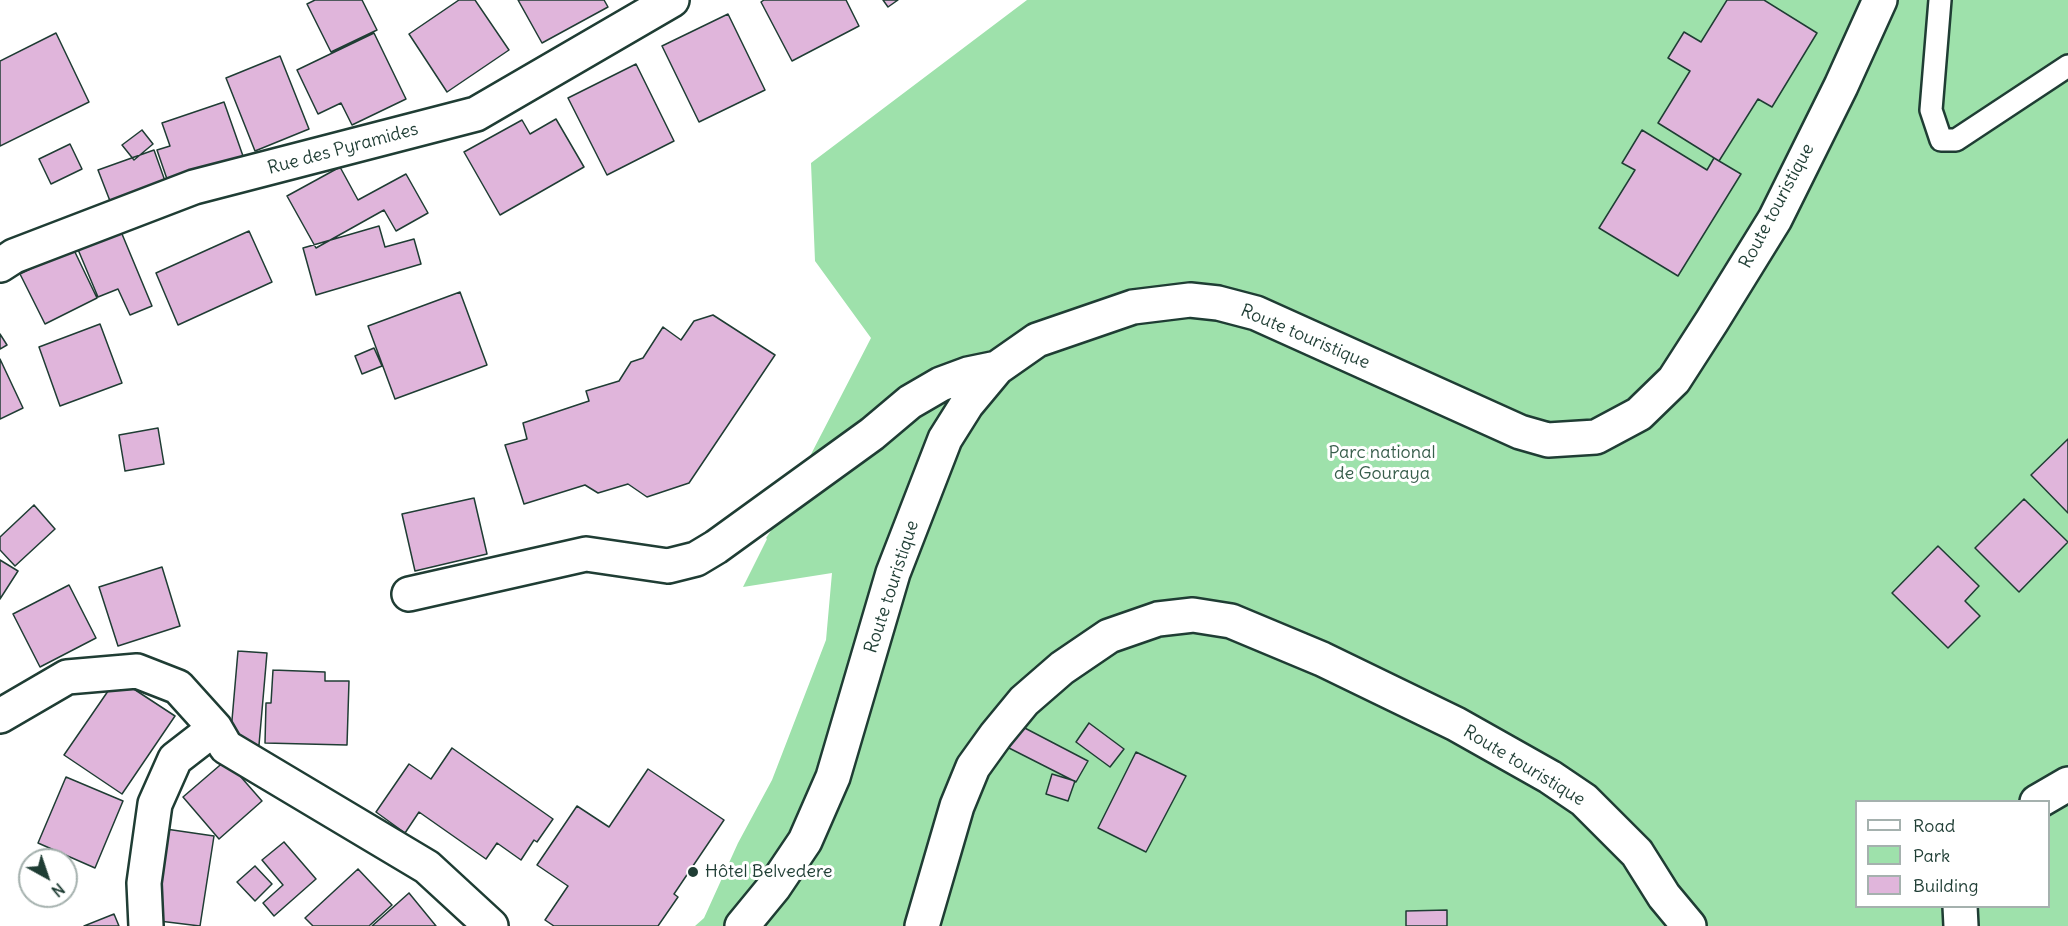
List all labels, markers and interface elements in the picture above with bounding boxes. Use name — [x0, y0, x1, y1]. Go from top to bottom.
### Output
street label: Rue des Pyramides — [265, 118, 421, 180]
street label: Route touristique — [1735, 140, 1819, 272]
street label: Route touristique — [1237, 300, 1373, 374]
park label: Parc national de Gouraya — [1329, 442, 1435, 484]
street label: Route touristique — [860, 518, 924, 656]
street label: Route touristique — [1459, 721, 1589, 811]
legend — [1855, 800, 2050, 908]
text: Road — [1913, 814, 1955, 837]
text: Park — [1913, 844, 1950, 867]
north arrow — [18, 848, 78, 908]
place label: Hôtel Belvedere — [705, 861, 832, 883]
marker: Hôtel Belvedere — [686, 865, 700, 879]
text: Building — [1913, 874, 1978, 897]
text: N — [48, 879, 69, 901]

